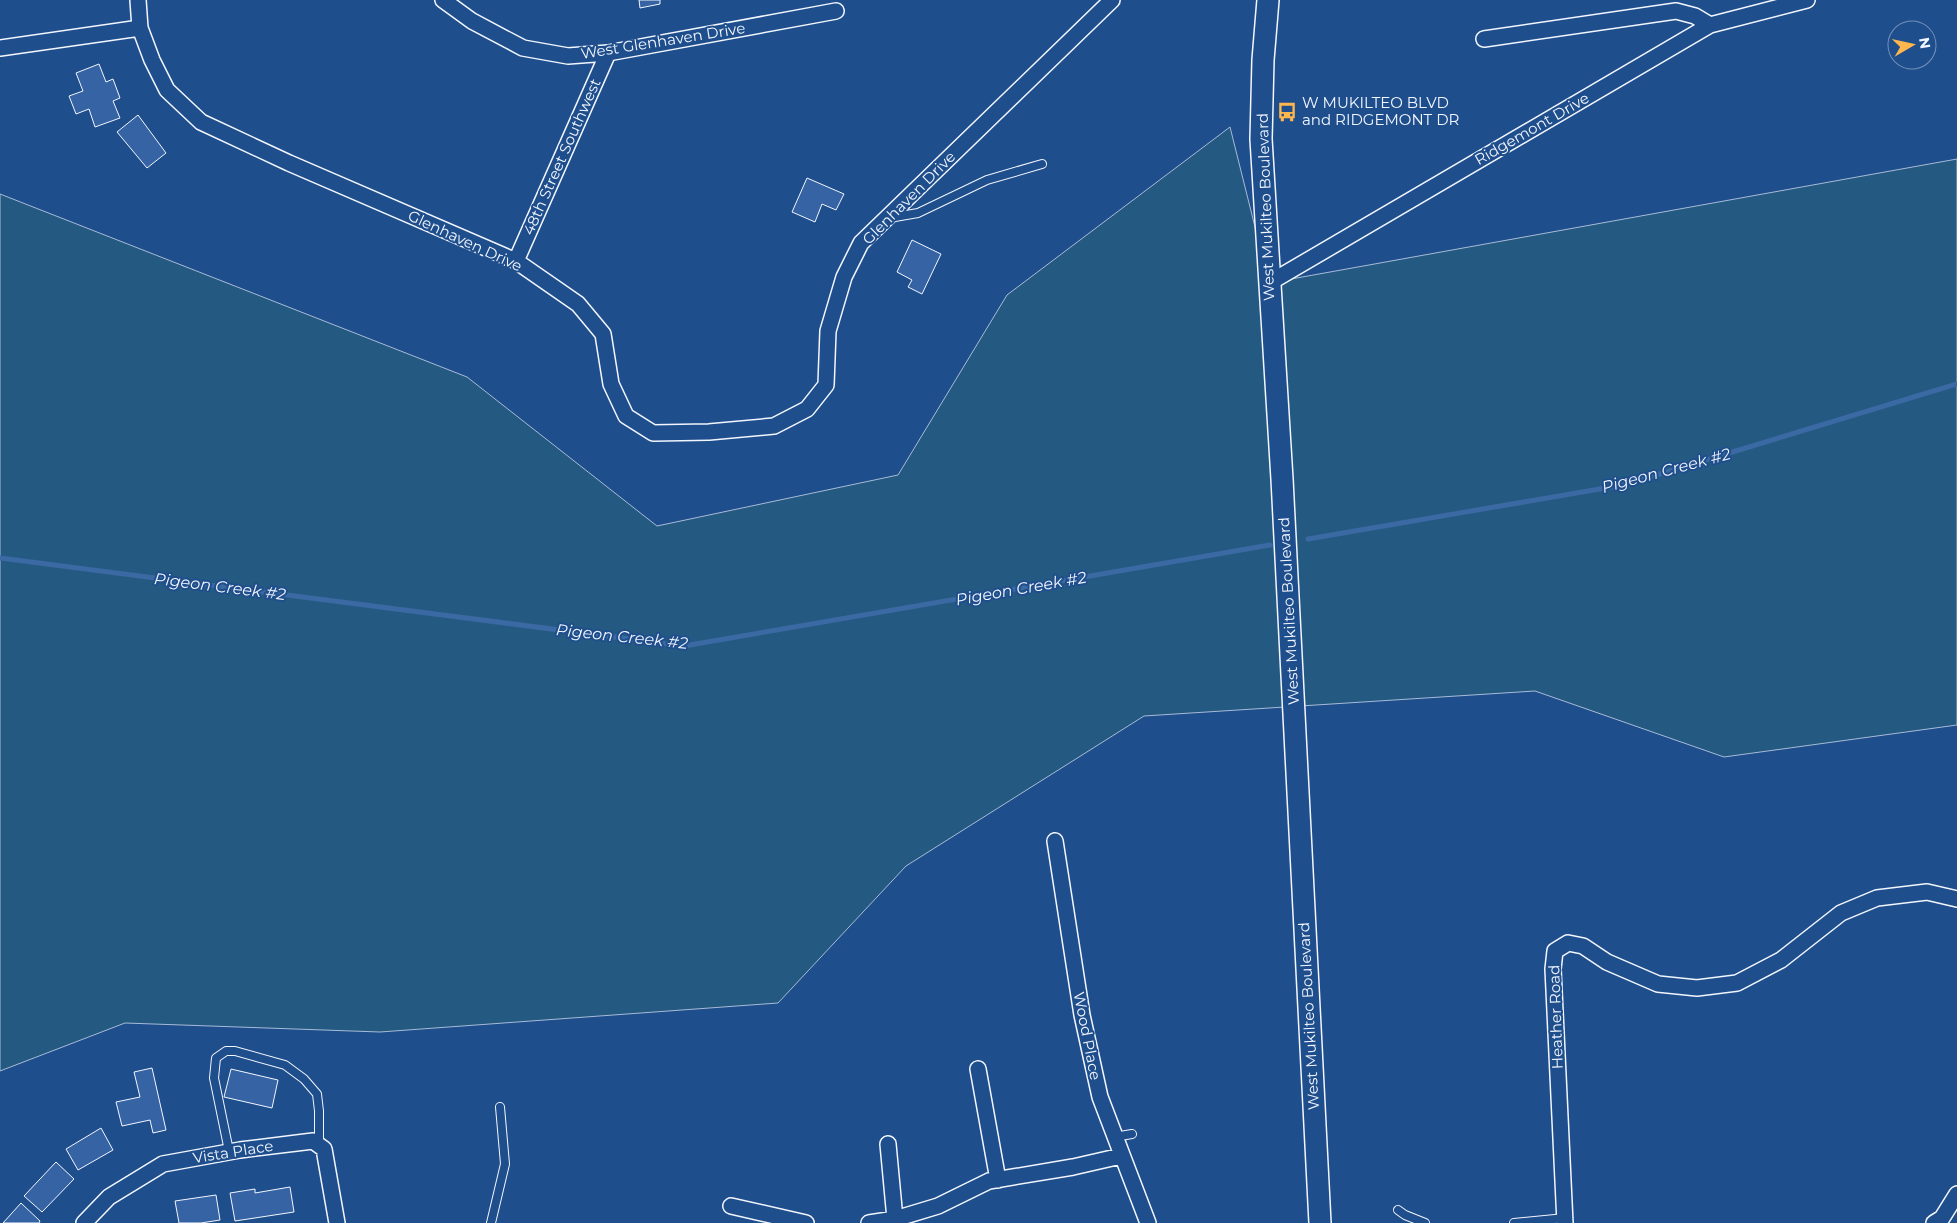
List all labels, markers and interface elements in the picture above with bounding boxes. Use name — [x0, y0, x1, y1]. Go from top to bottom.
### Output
street label: West Glenhaven Drive — [579, 18, 747, 63]
north arrow — [1887, 20, 1937, 70]
text: N — [1915, 36, 1935, 50]
street label: 48th Street Southwest — [518, 76, 605, 238]
street label: Ridgemont Drive — [1471, 88, 1592, 169]
place label: W MUKILTEO BLVD and RIDGEMONT DR — [1302, 93, 1460, 129]
bus stop icon: W MUKILTEO BLVD and RIDGEMONT DR — [1276, 101, 1298, 123]
street label: West Mukilteo Boulevard — [1253, 113, 1278, 301]
street label: Glenhaven Drive — [858, 147, 959, 248]
street label: Glenhaven Drive — [405, 206, 525, 275]
water label: Pigeon Creek #2 — [1600, 444, 1733, 497]
street label: West Mukilteo Boulevard — [1274, 517, 1303, 705]
water label: Pigeon Creek #2 — [954, 568, 1088, 609]
water label: Pigeon Creek #2 — [153, 569, 287, 604]
water label: Pigeon Creek #2 — [555, 620, 689, 653]
street label: West Mukilteo Boulevard — [1294, 922, 1323, 1110]
street label: Heather Road — [1544, 965, 1567, 1069]
street label: Wood Place — [1070, 990, 1105, 1082]
street label: Vista Place — [191, 1136, 274, 1167]

